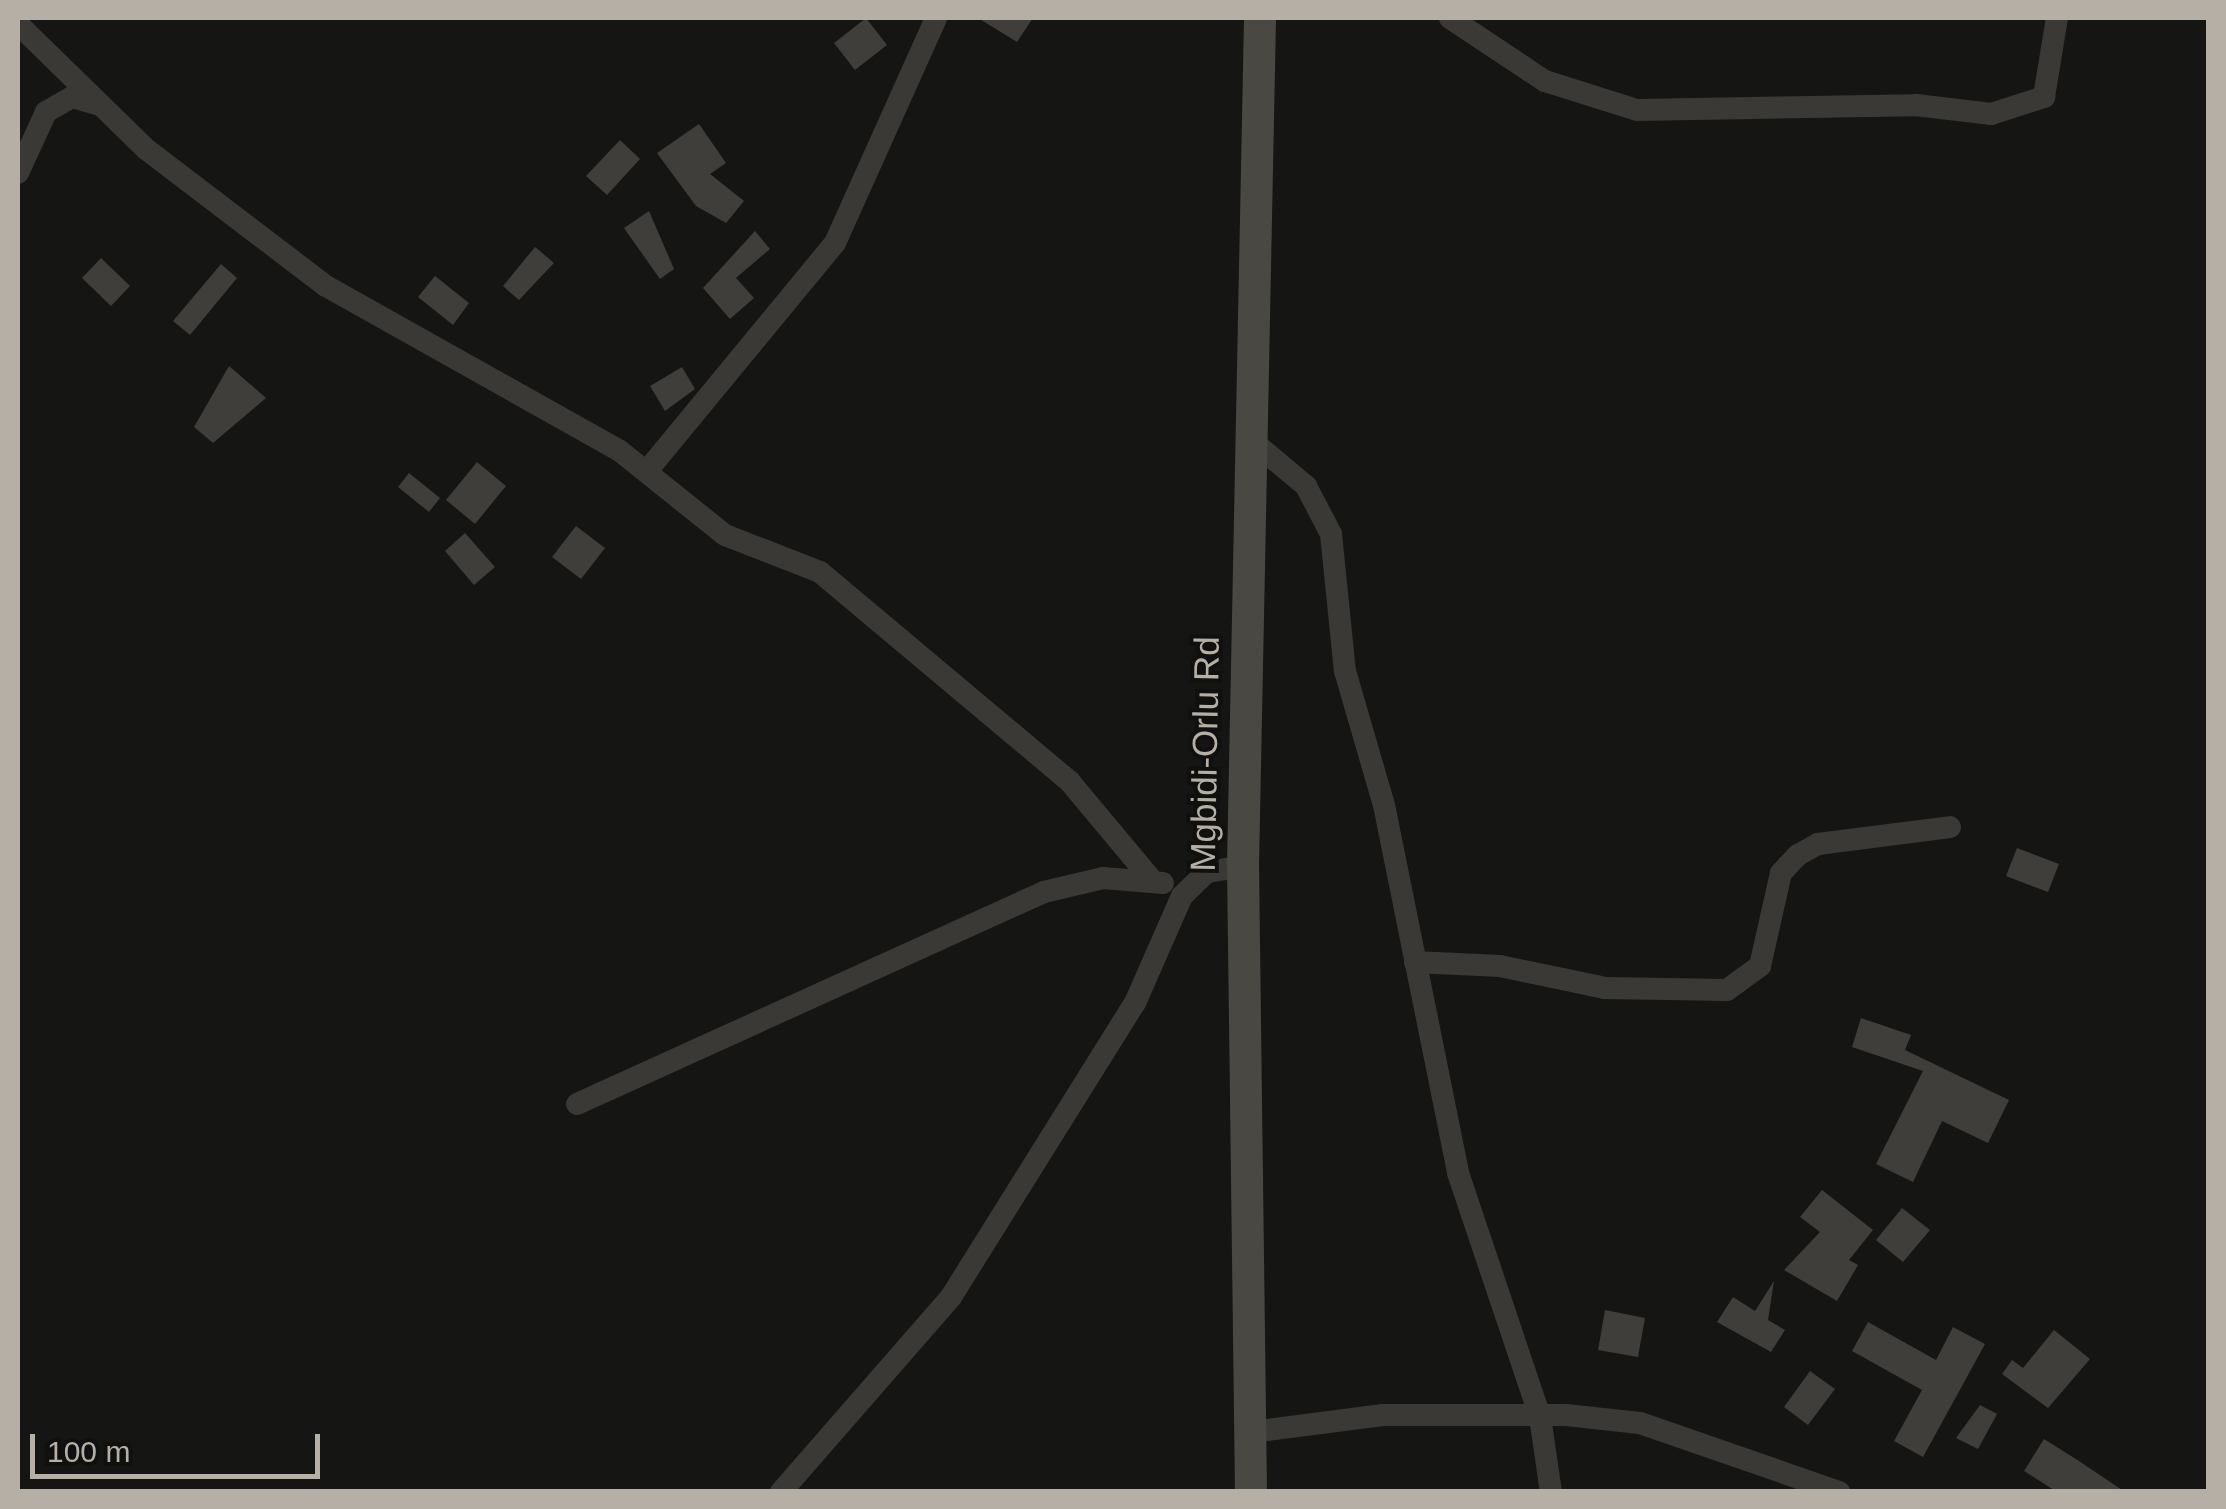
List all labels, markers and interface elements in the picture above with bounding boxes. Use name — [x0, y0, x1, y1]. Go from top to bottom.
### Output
street label: Mgbidi-Orlu Rd — [1182, 636, 1228, 872]
scale bar — [35, 1414, 325, 1476]
text: 100 m — [47, 1435, 130, 1468]

